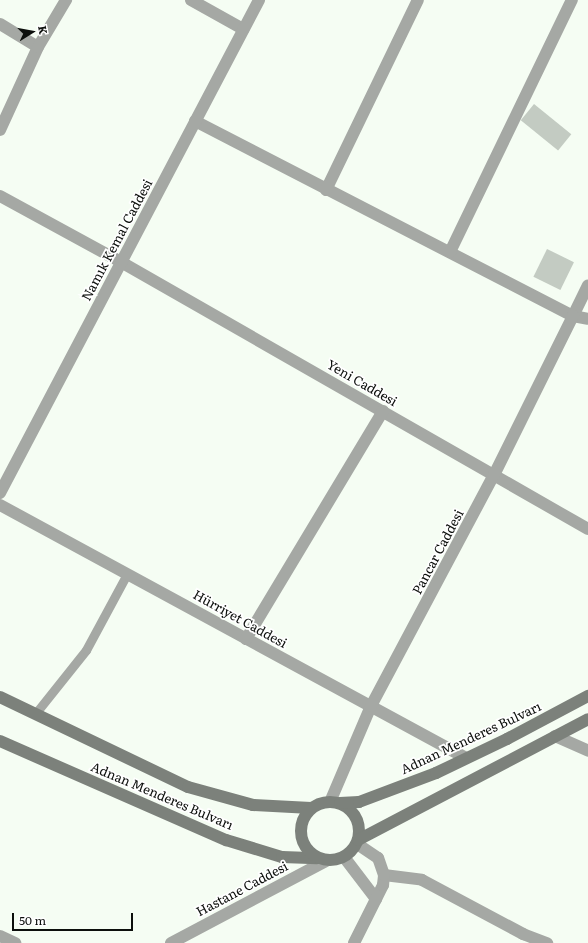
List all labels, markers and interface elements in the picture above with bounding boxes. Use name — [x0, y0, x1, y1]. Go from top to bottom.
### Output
north arrow — [12, 12, 52, 52]
text: K — [35, 24, 52, 35]
street label: Namık Kemal Caddesi — [78, 177, 156, 303]
street label: Yeni Caddesi — [324, 357, 400, 409]
street label: Pancar Caddesi — [409, 507, 467, 597]
street label: Hürriyet Caddesi — [190, 587, 290, 651]
street label: Adnan Menderes Bulvarı — [398, 699, 544, 777]
street label: Adnan Menderes Bulvarı — [88, 759, 236, 833]
street label: Hastane Caddesi — [193, 858, 291, 920]
scale bar — [14, 905, 135, 931]
text: 50 m — [19, 911, 46, 929]

